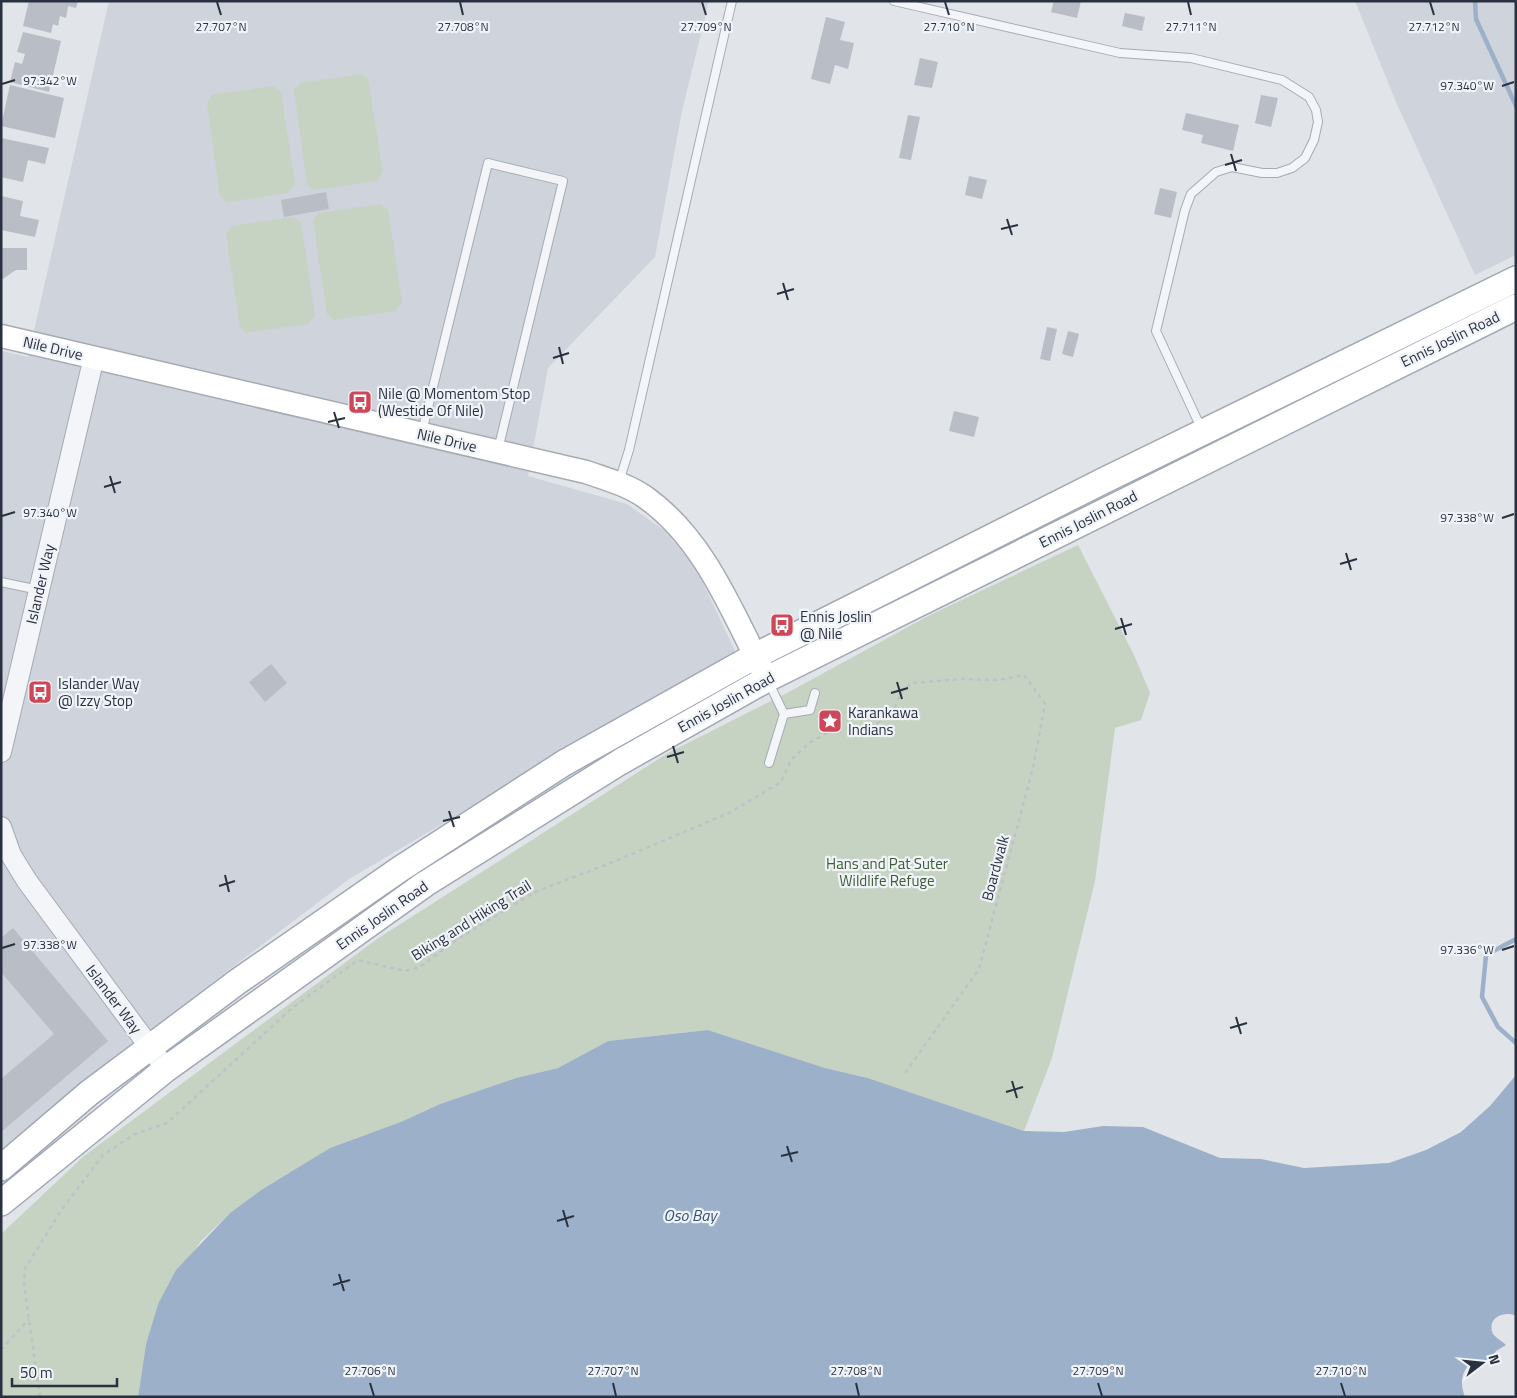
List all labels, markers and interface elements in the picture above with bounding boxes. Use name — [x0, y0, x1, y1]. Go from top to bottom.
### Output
text: 27.707°N — [195, 17, 247, 36]
text: 27.708°N — [437, 17, 489, 36]
text: 27.709°N — [680, 17, 732, 36]
text: 27.710°N — [923, 17, 975, 36]
text: 27.711°N — [1165, 17, 1217, 36]
text: 27.712°N — [1408, 17, 1460, 36]
text: 97.342°W — [23, 71, 77, 90]
text: 97.340°W — [1440, 76, 1494, 95]
street label: Ennis Joslin Road — [1397, 305, 1503, 373]
street label: Nile Drive — [21, 330, 85, 366]
place label: Nile @ Momentom Stop (Westide Of Nile) — [378, 382, 530, 422]
bus stop icon: Nile @ Momentom Stop (Westide Of Nile) — [347, 389, 373, 415]
street label: Nile Drive — [415, 422, 479, 458]
street label: Ennis Joslin Road — [1035, 484, 1141, 554]
text: 97.340°W — [23, 503, 77, 522]
text: 97.338°W — [1440, 508, 1494, 527]
street label: Islander Way — [20, 542, 60, 626]
place label: Ennis Joslin @ Nile — [800, 605, 872, 645]
bus stop icon: Ennis Joslin @ Nile — [769, 612, 795, 638]
street label: Ennis Joslin Road — [673, 666, 779, 738]
place label: Islander Way @ Izzy Stop — [58, 672, 139, 712]
bus stop icon: Islander Way @ Izzy Stop — [27, 679, 53, 705]
place label: Karankawa Indians — [848, 701, 919, 741]
place icon: Karankawa Indians — [817, 708, 843, 734]
street label: Boardwalk — [975, 833, 1015, 903]
park label: Hans and Pat Suter Wildlife Refuge — [826, 852, 948, 892]
street label: Biking and Hiking Trail — [406, 874, 536, 966]
street label: Ennis Joslin Road — [331, 875, 433, 955]
text: 97.338°W — [23, 935, 77, 954]
text: 97.336°W — [1440, 940, 1494, 959]
street label: Islander Way — [80, 960, 148, 1038]
water label: Oso Bay — [664, 1203, 718, 1227]
north arrow — [1457, 1338, 1507, 1388]
text: N — [1484, 1352, 1506, 1367]
scale bar — [12, 1356, 118, 1388]
text: 50 m — [20, 1361, 53, 1384]
text: 27.706°N — [344, 1361, 396, 1380]
text: 27.707°N — [587, 1361, 639, 1380]
text: 27.708°N — [830, 1361, 882, 1380]
text: 27.709°N — [1072, 1361, 1124, 1380]
text: 27.710°N — [1315, 1361, 1367, 1380]

